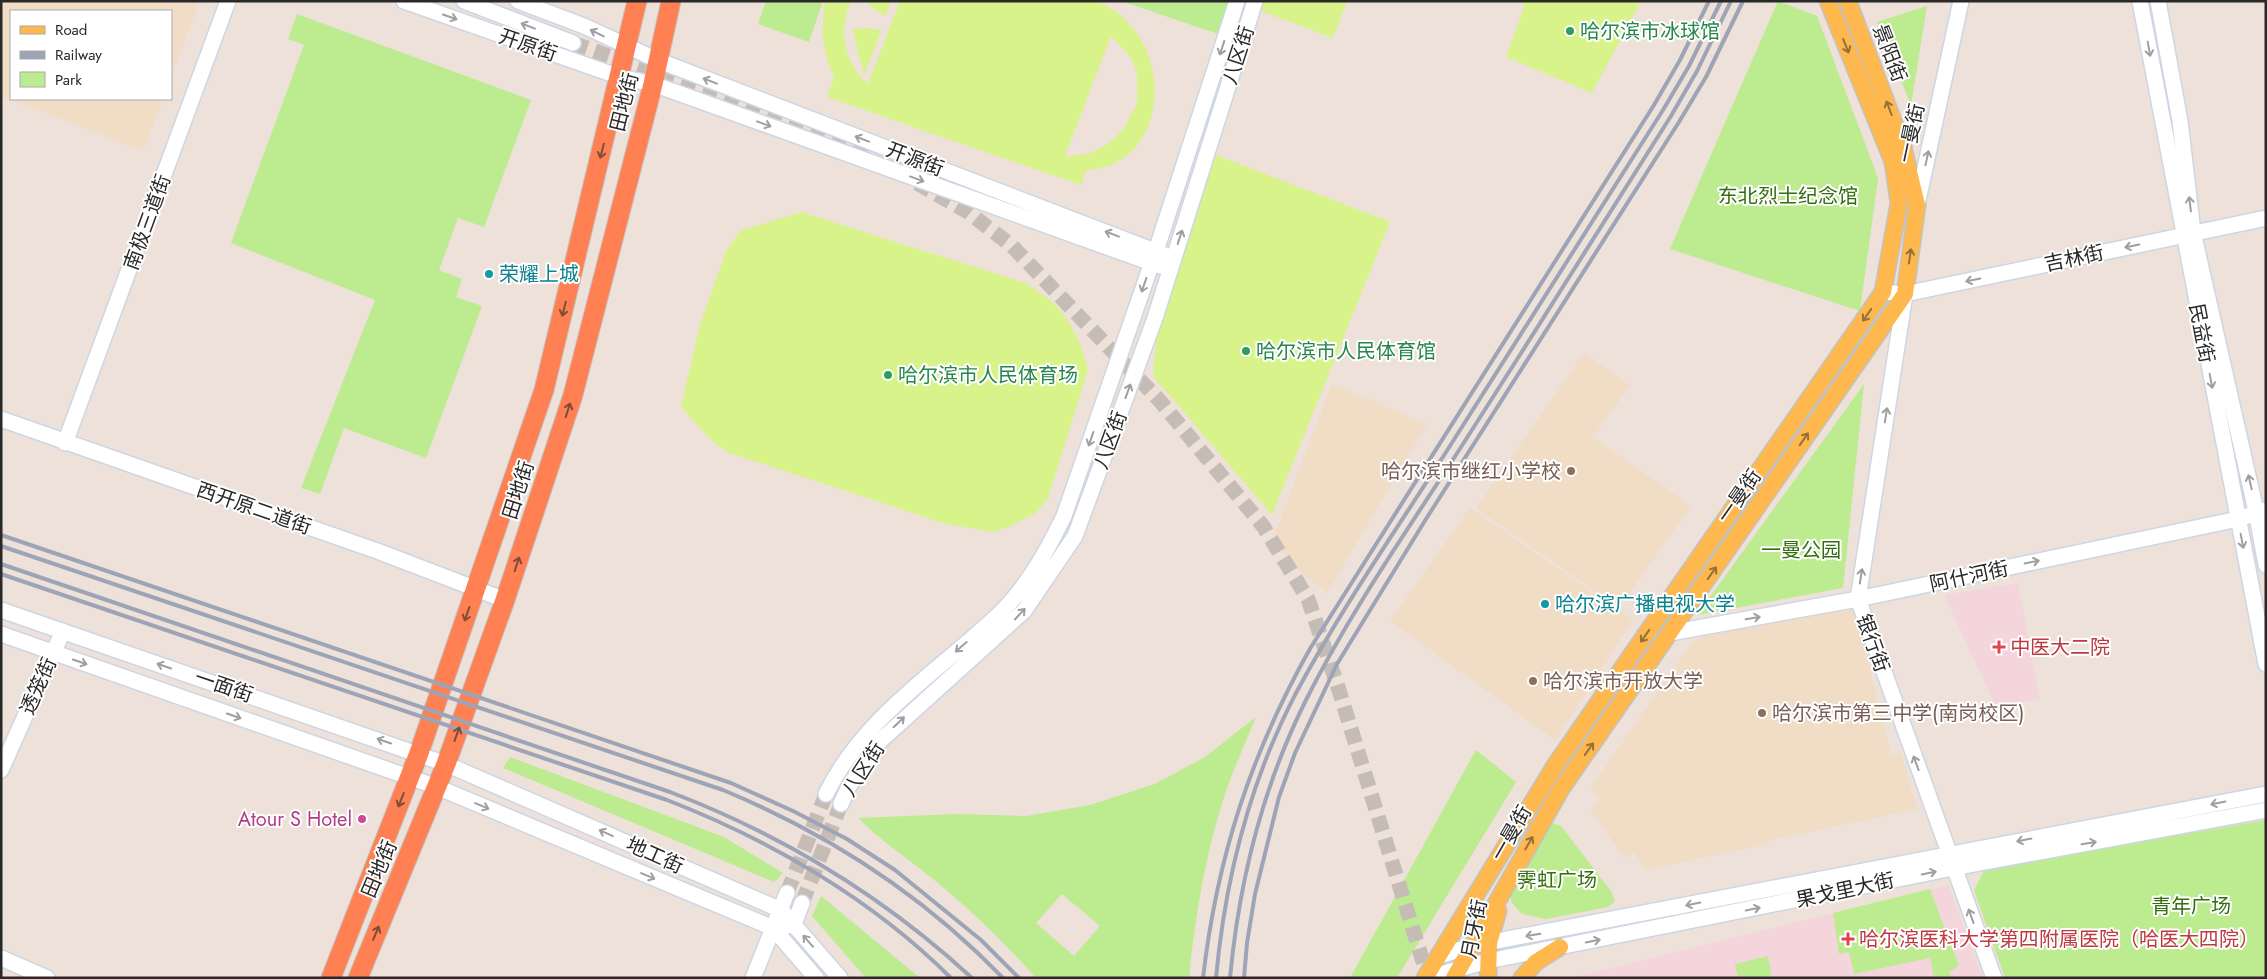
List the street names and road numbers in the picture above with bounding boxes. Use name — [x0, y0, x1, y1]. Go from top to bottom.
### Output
street label: 景阳街 — [1865, 20, 1914, 86]
street label: 开原街 — [495, 22, 561, 69]
street label: 八区街 — [1215, 22, 1262, 88]
street label: 田地街 — [603, 70, 646, 135]
street label: 一曼街 — [1891, 101, 1932, 165]
street label: 开源街 — [882, 135, 948, 184]
street label: 南极三道街 — [117, 170, 178, 274]
street label: 吉林街 — [2042, 238, 2106, 279]
street label: 民益街 — [2182, 301, 2221, 365]
street label: 八区街 — [1087, 407, 1134, 473]
street label: 田地街 — [495, 457, 542, 523]
street label: 一曼街 — [1710, 463, 1768, 529]
street label: 西开原二道街 — [192, 475, 315, 542]
street label: 阿什河街 — [1927, 554, 2011, 599]
street label: 银行街 — [1849, 610, 1896, 676]
street label: 透笼街 — [13, 653, 64, 720]
street label: 一面街 — [191, 663, 257, 710]
street label: 八区街 — [835, 736, 892, 802]
street label: 一曼街 — [1484, 800, 1539, 866]
street label: 地工街 — [621, 830, 688, 881]
street label: 田地街 — [354, 836, 405, 902]
street label: 果戈里大街 — [1793, 866, 1897, 915]
street label: 月牙街 — [1455, 897, 1494, 961]

